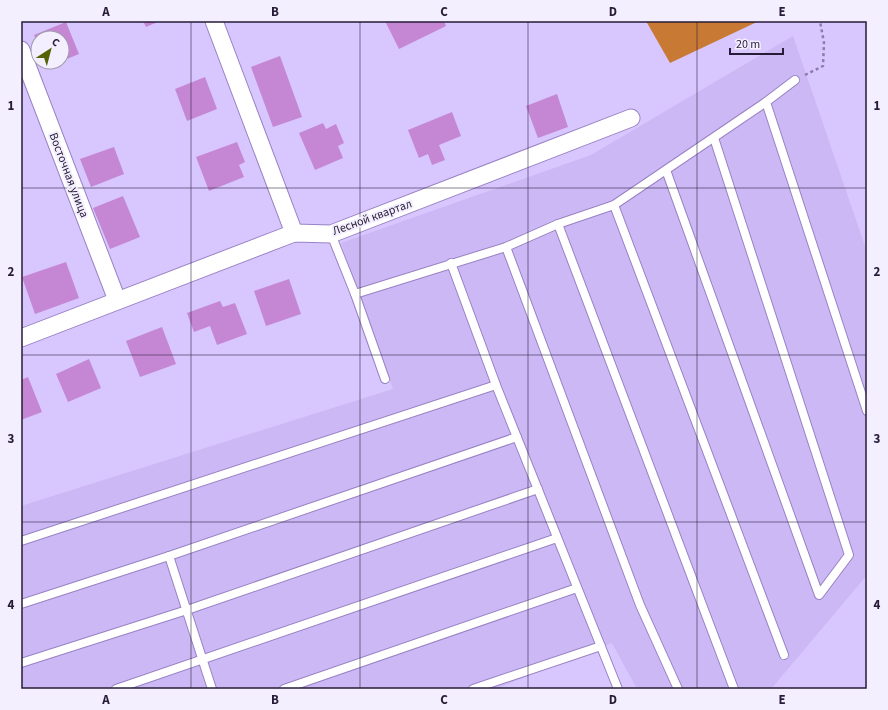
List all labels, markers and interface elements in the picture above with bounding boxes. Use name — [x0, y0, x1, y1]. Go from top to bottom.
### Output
text: A — [101, 3, 110, 21]
text: B — [271, 3, 279, 21]
text: C — [440, 3, 448, 21]
text: D — [609, 3, 617, 21]
text: E — [778, 3, 786, 21]
north arrow — [30, 30, 70, 70]
scale bar — [730, 30, 783, 56]
text: С — [49, 34, 63, 51]
text: 20 m — [736, 36, 760, 53]
text: 1 — [8, 97, 15, 115]
text: 1 — [874, 97, 881, 115]
street label: Восточная улица — [45, 130, 93, 220]
street label: Лесной квартал — [330, 195, 414, 240]
text: 2 — [8, 263, 15, 281]
text: 2 — [874, 263, 881, 281]
text: 3 — [8, 430, 15, 448]
text: 3 — [874, 430, 881, 448]
text: 4 — [8, 596, 15, 614]
text: 4 — [874, 596, 881, 614]
text: A — [101, 691, 110, 709]
text: B — [271, 691, 279, 709]
text: C — [440, 691, 448, 709]
text: D — [609, 691, 617, 709]
text: E — [778, 691, 786, 709]

